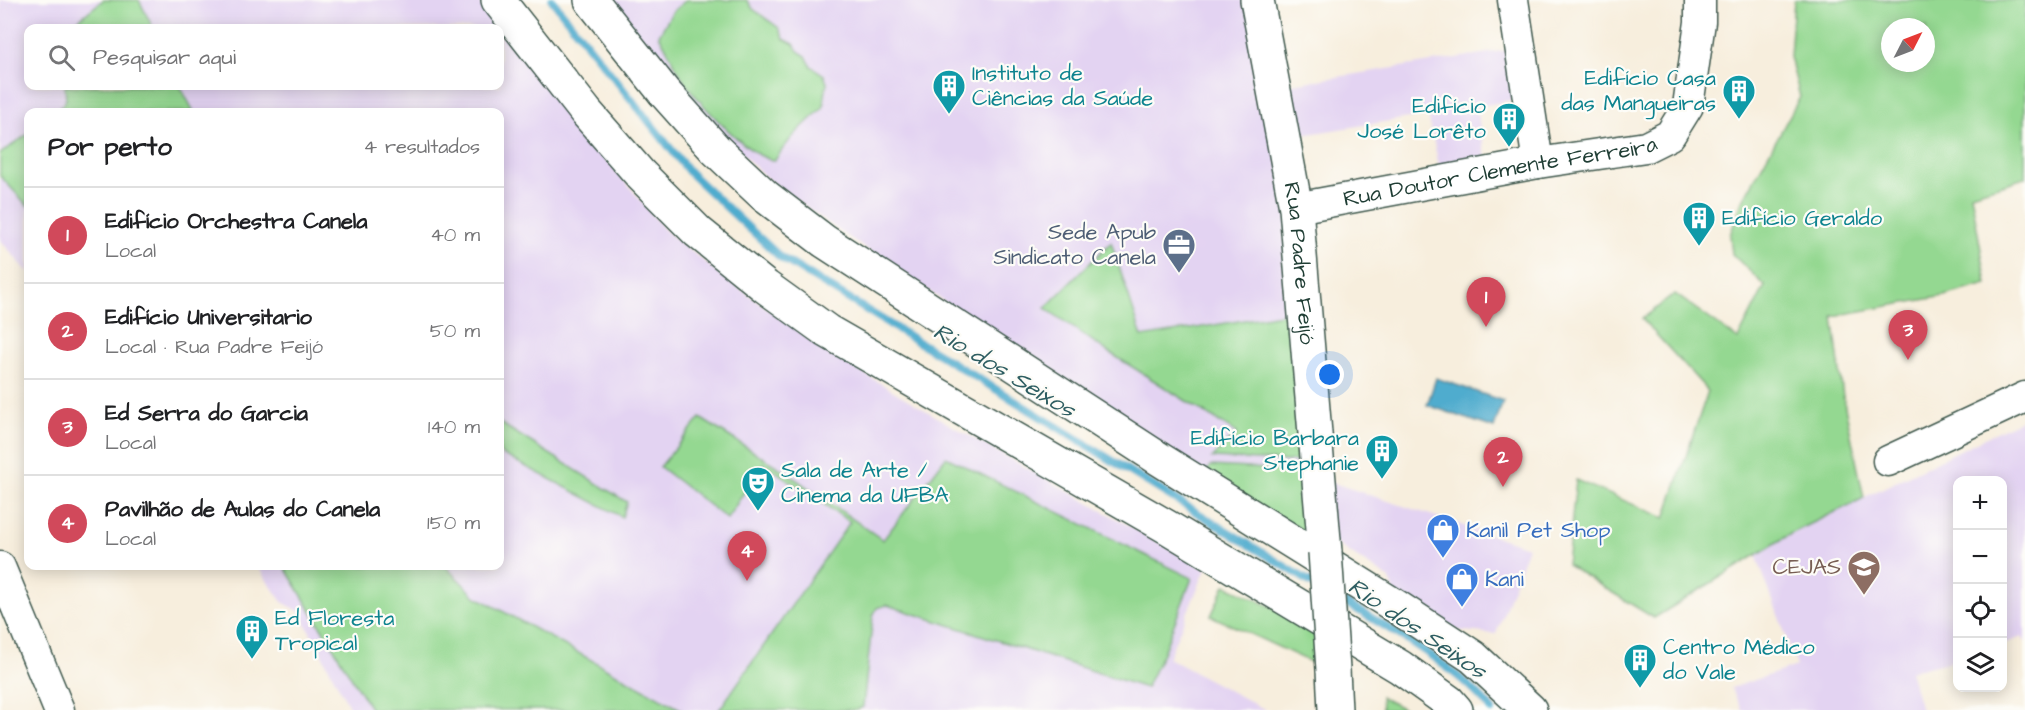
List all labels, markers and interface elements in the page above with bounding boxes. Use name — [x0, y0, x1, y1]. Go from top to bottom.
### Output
north arrow — [1881, 18, 1935, 72]
search box — [24, 24, 504, 90]
icon: search — [45, 41, 78, 74]
text: Pesquisar aqui — [93, 42, 236, 73]
place label: Instituto de Ciências da Saúde — [972, 58, 1153, 114]
place label: Edifício Casa das Mangueiras — [1561, 63, 1716, 120]
building icon: Instituto de Ciências da Saúde — [931, 68, 967, 115]
building icon: Edifício Casa das Mangueiras — [1721, 73, 1757, 120]
place label: Edifício José Lorêto — [1357, 91, 1487, 147]
building icon: Edifício José Lorêto — [1491, 101, 1527, 148]
street label: Rua Doutor Clemente Ferreira — [1341, 128, 1662, 214]
text: Por perto — [48, 129, 172, 165]
text: 4 resultados — [363, 133, 480, 161]
street label: Rua Padre Feijó — [1276, 179, 1323, 346]
building icon: Edifício Geraldo — [1681, 200, 1717, 247]
place label: Edifício Geraldo — [1722, 203, 1883, 234]
text: Edifício Orchestra Canela — [105, 206, 367, 237]
place label: Sede Apub Sindicato Canela — [993, 217, 1156, 273]
text: 1 — [66, 221, 69, 249]
text: 40 m — [430, 221, 480, 249]
office icon: Sede Apub Sindicato Canela — [1161, 227, 1197, 274]
text: Local — [105, 237, 156, 265]
pin: 1 — [1466, 278, 1506, 327]
text: Edifício Universitario — [105, 302, 312, 333]
pin: 3 — [1888, 310, 1928, 360]
water label: Rio dos Seixos — [927, 315, 1083, 428]
text: 2 — [62, 317, 73, 345]
text: 50 m — [430, 317, 480, 345]
text: Local · Rua Padre Feijó — [105, 333, 323, 361]
your location — [1315, 360, 1344, 389]
text: Ed Serra do Garcia — [105, 398, 308, 429]
text: 3 — [62, 413, 73, 441]
text: 140 m — [428, 413, 480, 441]
place label: Edifício Barbara Stephanie — [1191, 423, 1359, 479]
text: Local — [105, 429, 156, 457]
building icon: Edifício Barbara Stephanie — [1364, 433, 1400, 480]
pin: 2 — [1484, 438, 1522, 487]
place label: Sala de Arte / Cinema da UFBA — [781, 455, 949, 511]
theatre icon: Sala de Arte / Cinema da UFBA — [740, 465, 776, 512]
map controls — [1953, 476, 2007, 692]
button: + — [1953, 476, 2007, 530]
text: Pavilhão de Aulas do Canela — [105, 494, 380, 525]
text: 4 — [61, 509, 74, 537]
text: 150 m — [427, 509, 480, 537]
shop icon: Kanil Pet Shop — [1425, 512, 1461, 559]
place label: Kanil Pet Shop — [1466, 515, 1610, 546]
text: Local — [105, 525, 156, 553]
button: − — [1953, 530, 2007, 584]
pin: 4 — [728, 532, 766, 581]
school or university icon: CEJAS — [1846, 549, 1882, 596]
place label: CEJAS — [1773, 552, 1841, 583]
shop icon: Kani — [1444, 561, 1480, 608]
place label: Kani — [1485, 564, 1524, 595]
water label: Rio dos Seixos — [1341, 570, 1495, 689]
button: locate — [1953, 584, 2007, 638]
place label: Ed Floresta Tropical — [275, 603, 394, 659]
building icon: Ed Floresta Tropical — [234, 613, 270, 660]
place label: Centro Médico do Vale — [1663, 632, 1815, 688]
button: layers — [1953, 638, 2007, 692]
building icon: Centro Médico do Vale — [1622, 642, 1658, 689]

